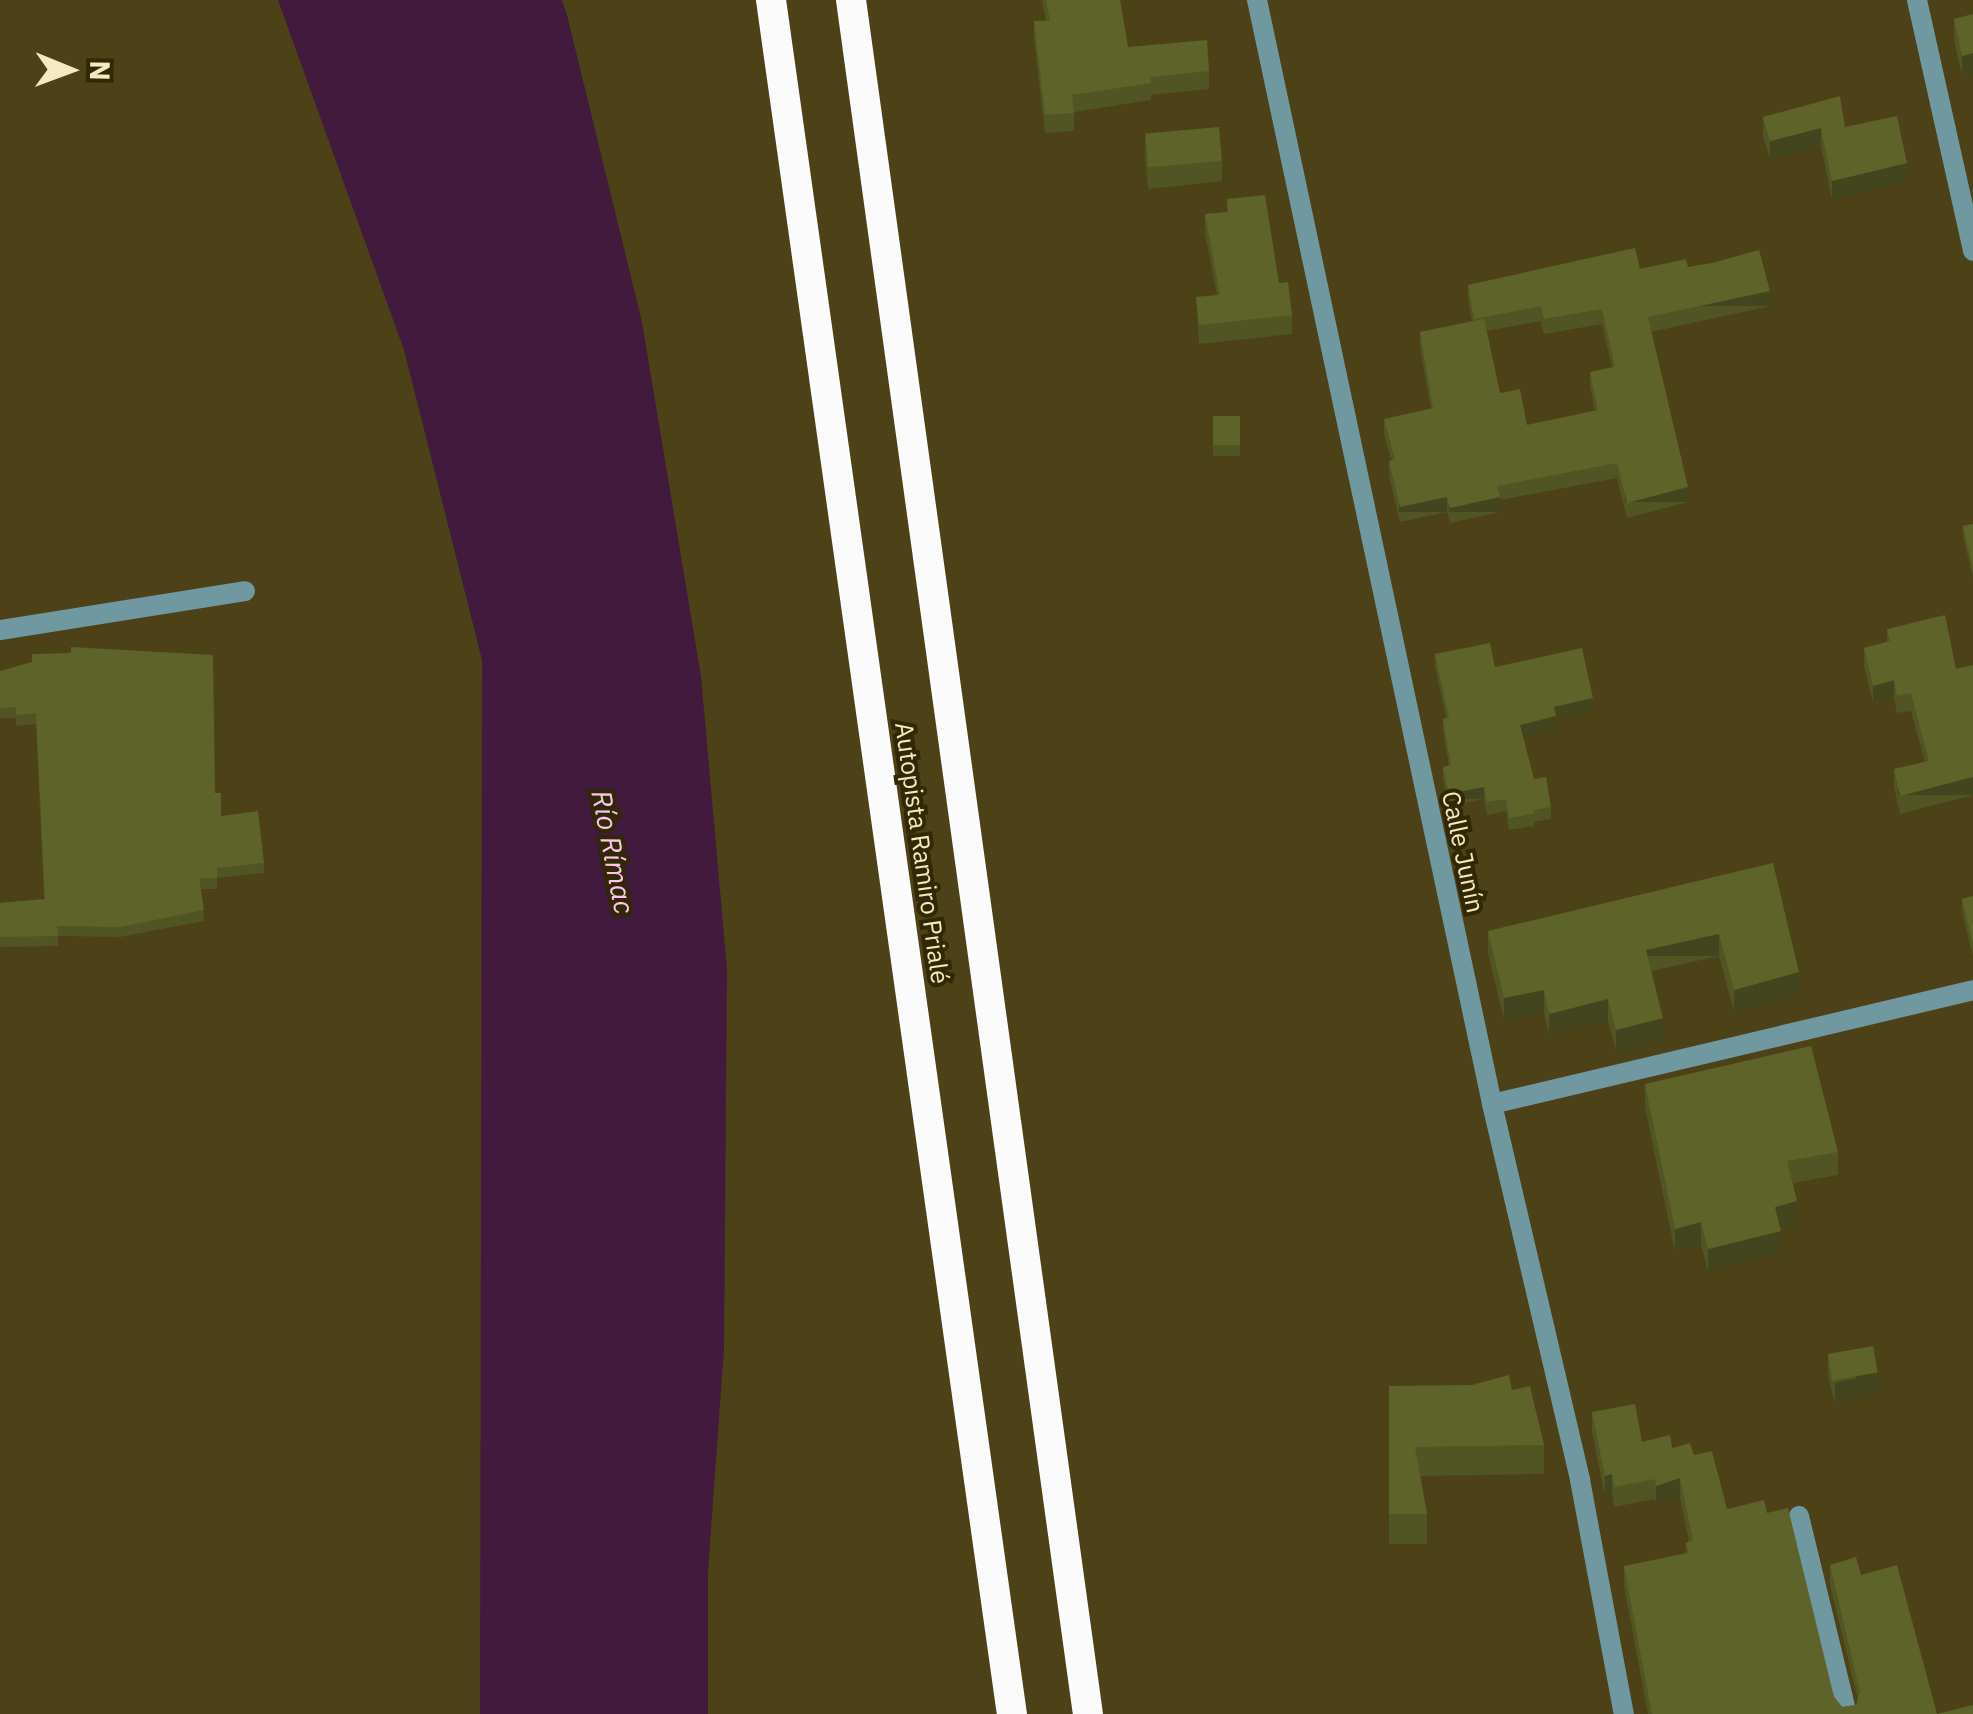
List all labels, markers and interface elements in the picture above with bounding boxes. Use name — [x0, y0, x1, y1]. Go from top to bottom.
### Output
north arrow — [20, 20, 120, 120]
text: N — [82, 60, 119, 81]
street label: Autopista Ramiro Prialé — [889, 720, 955, 986]
water label: Río Rímac — [585, 787, 641, 917]
street label: Calle Junín — [1435, 788, 1491, 916]

